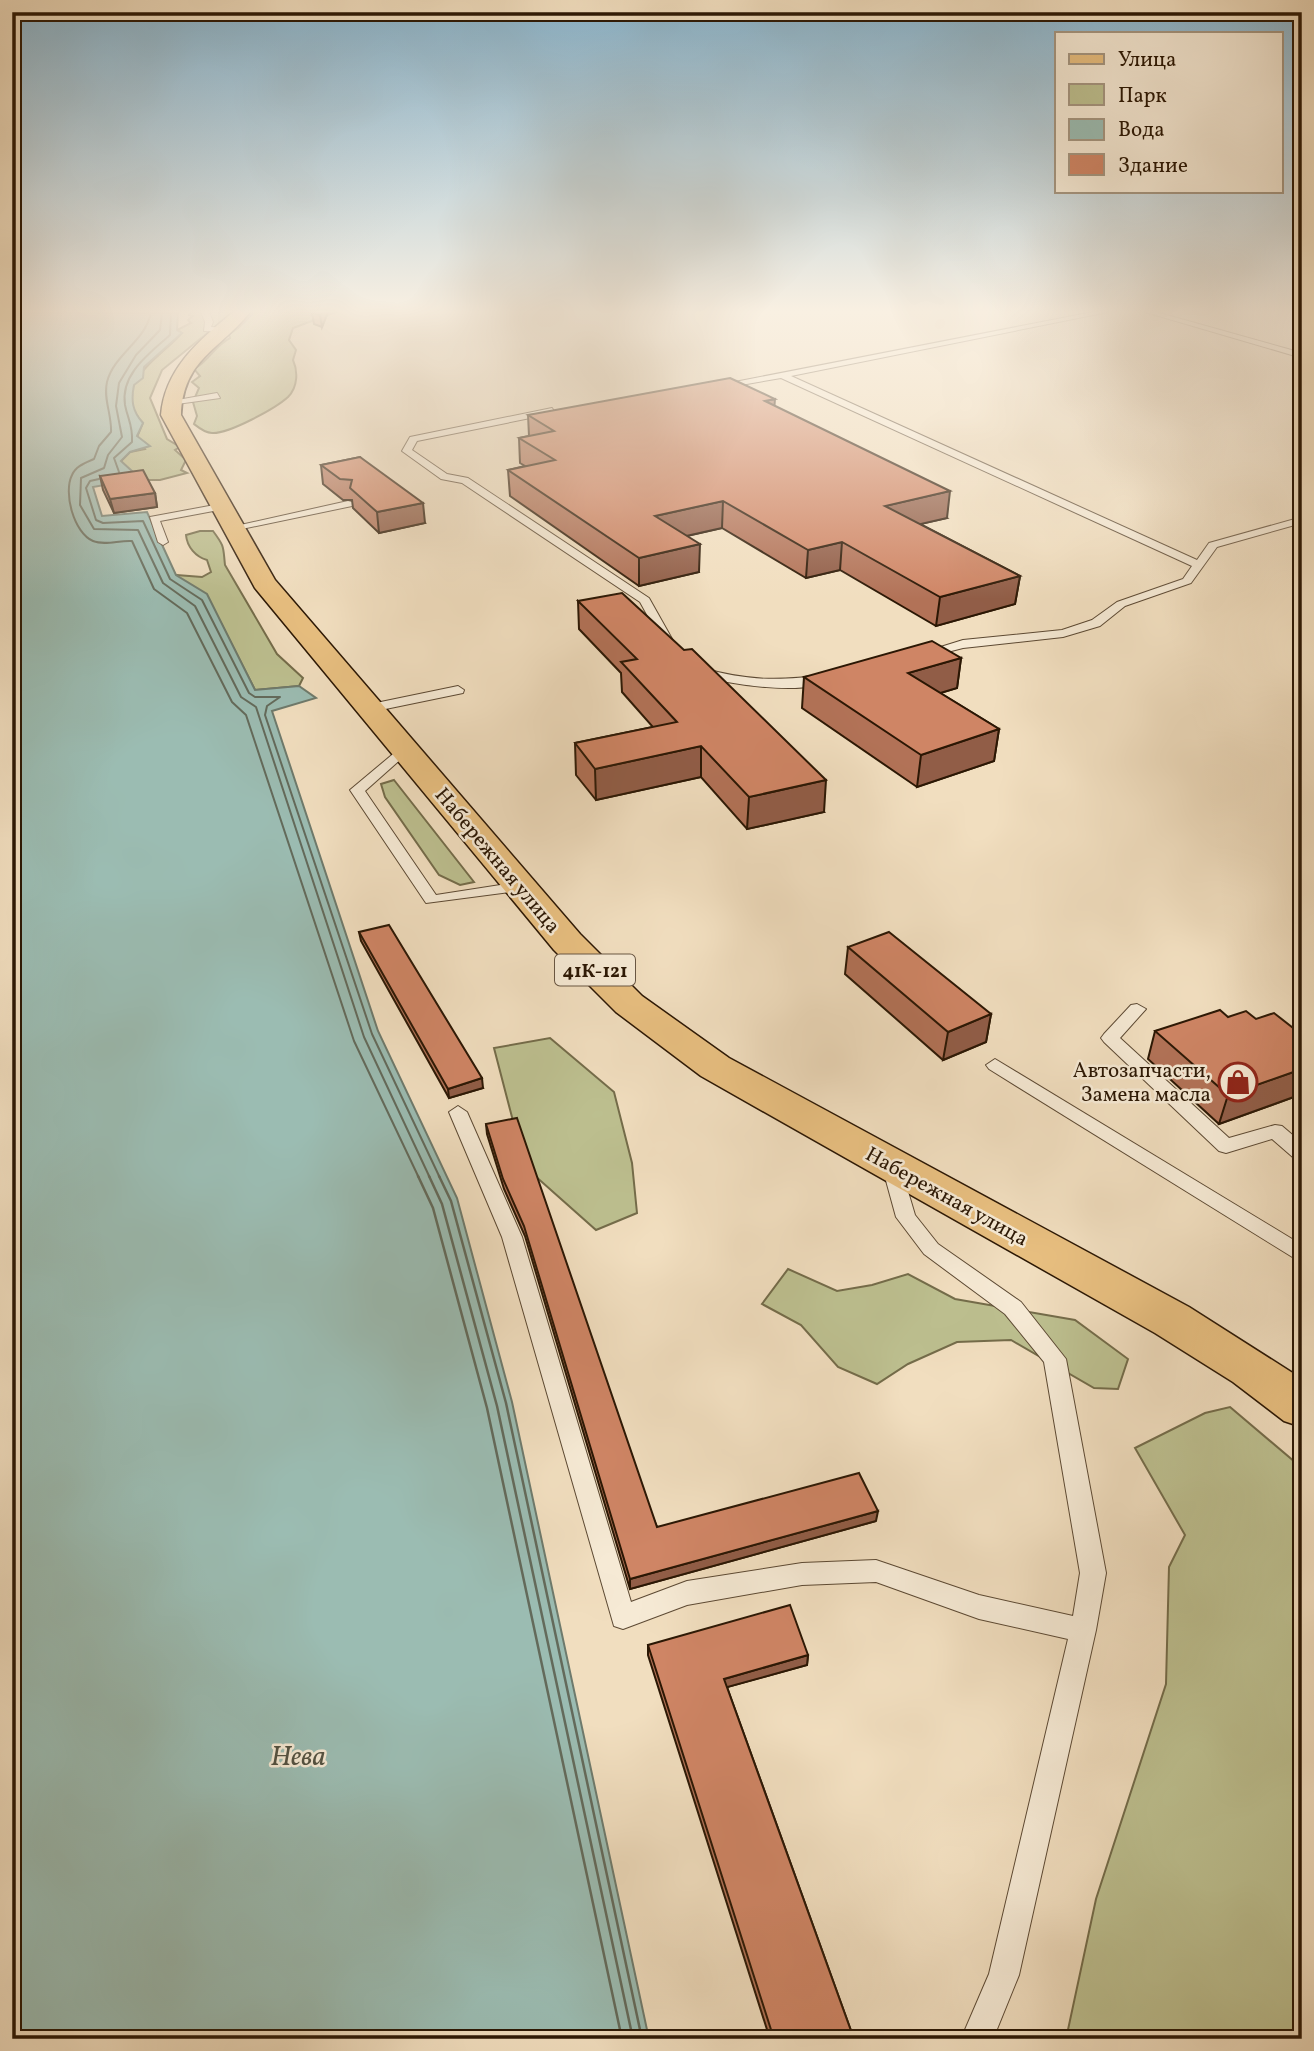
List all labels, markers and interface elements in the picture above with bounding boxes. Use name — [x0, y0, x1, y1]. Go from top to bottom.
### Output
legend — [1055, 32, 1282, 192]
text: Улица — [1118, 46, 1176, 75]
text: Парк — [1118, 82, 1167, 111]
text: Вода — [1118, 116, 1165, 145]
text: Здание — [1118, 152, 1188, 181]
street label: Набережная улица — [427, 782, 567, 940]
road number: 41К-121 — [555, 954, 635, 986]
place label: Автозапчасти, Замена масла — [1073, 1057, 1211, 1110]
shop icon: Автозапчасти, Замена масла — [1217, 1061, 1259, 1103]
street label: Набережная улица — [860, 1140, 1033, 1254]
water label: Нева — [270, 1738, 326, 1777]

